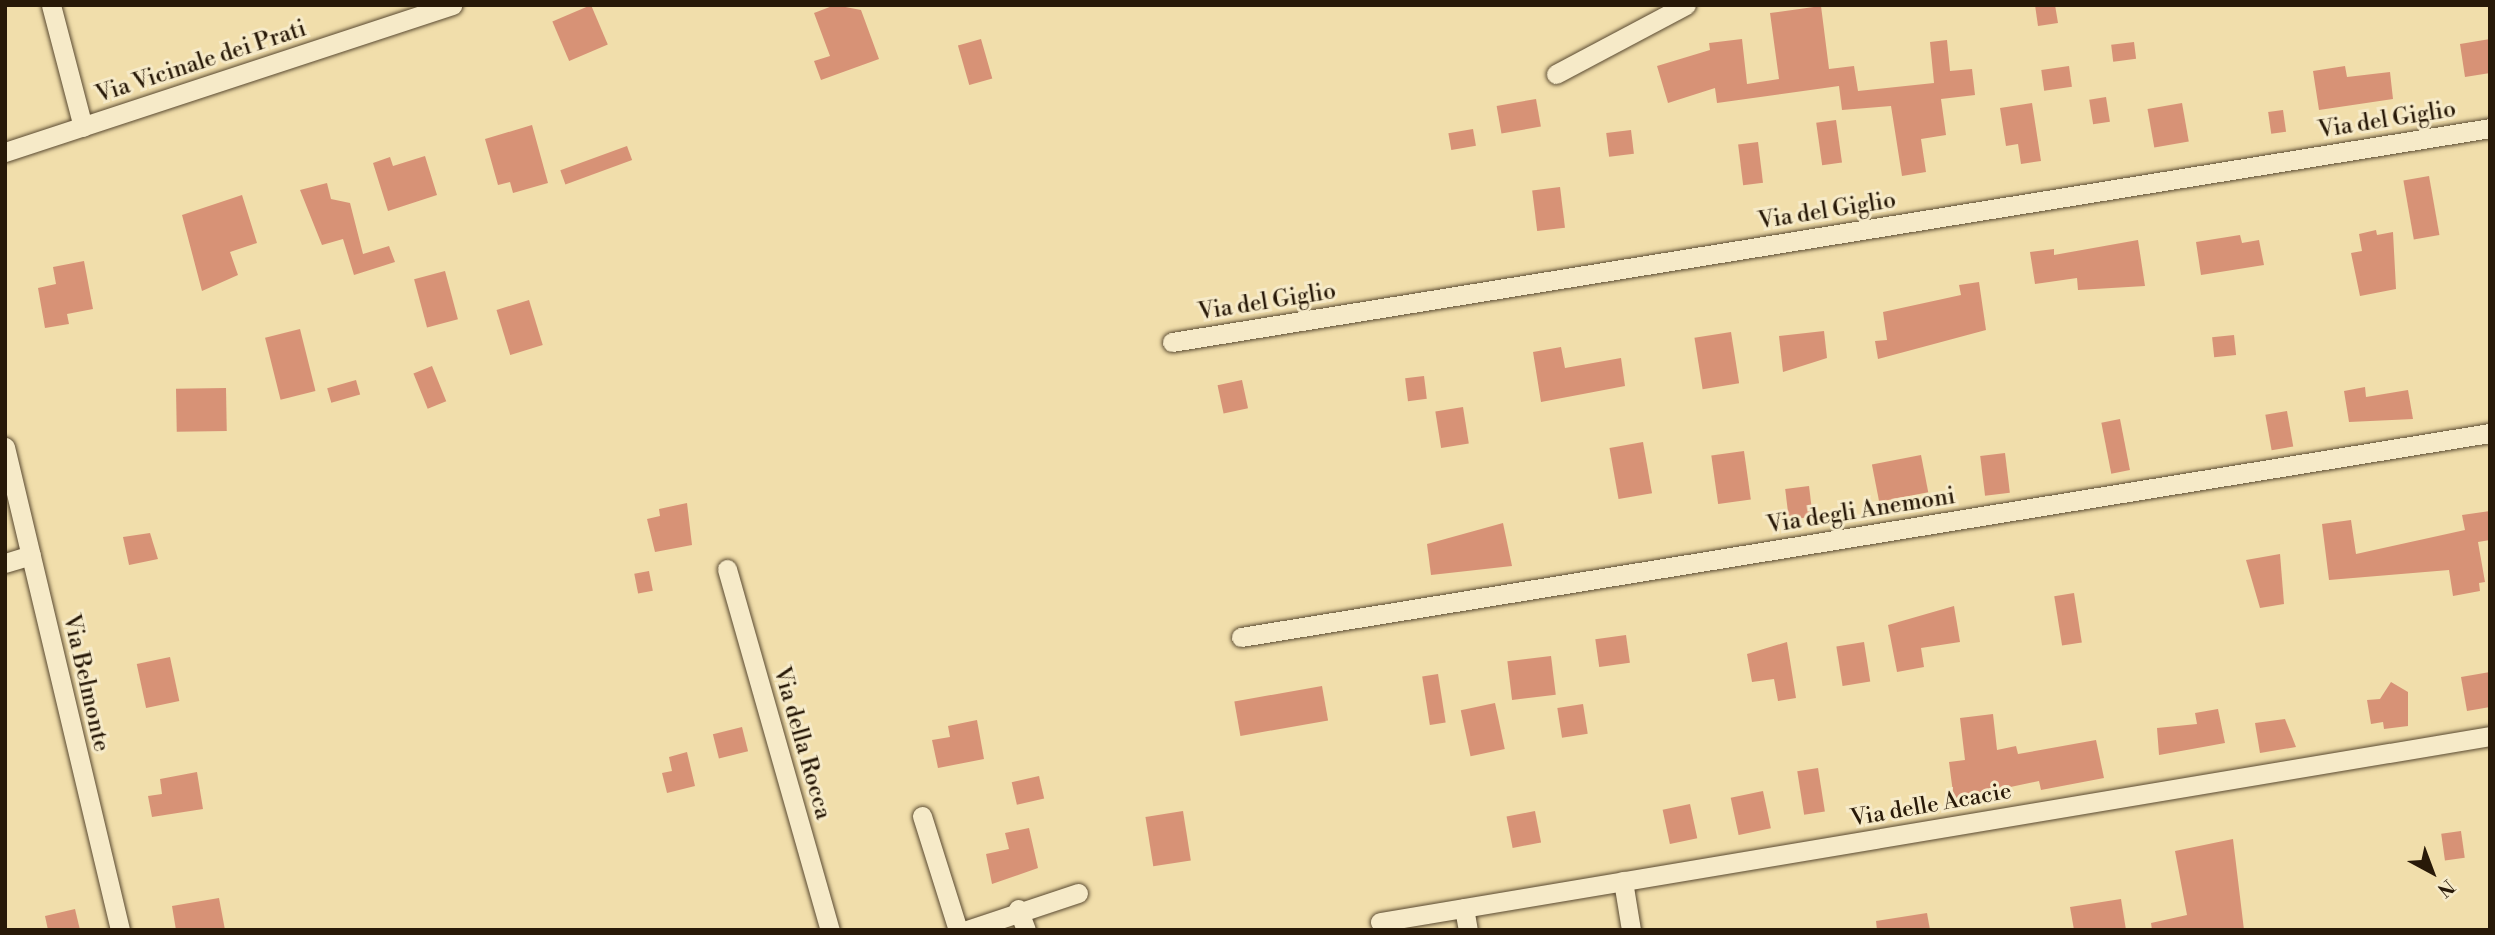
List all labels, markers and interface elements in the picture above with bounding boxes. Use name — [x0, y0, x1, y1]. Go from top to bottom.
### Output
street label: Via Vicinale dei Prati — [92, 15, 310, 109]
street label: Via del Giglio — [2316, 95, 2458, 145]
street label: Via del Giglio — [1756, 186, 1898, 236]
street label: Via del Giglio — [1196, 277, 1338, 327]
street label: Via degli Anemoni — [1765, 482, 1957, 540]
street label: Via Belmonte — [57, 612, 115, 754]
street label: Via della Rocca — [767, 664, 837, 822]
street label: Via delle Acacie — [1848, 777, 2014, 833]
north arrow — [2397, 837, 2467, 907]
text: N — [2432, 874, 2459, 902]

